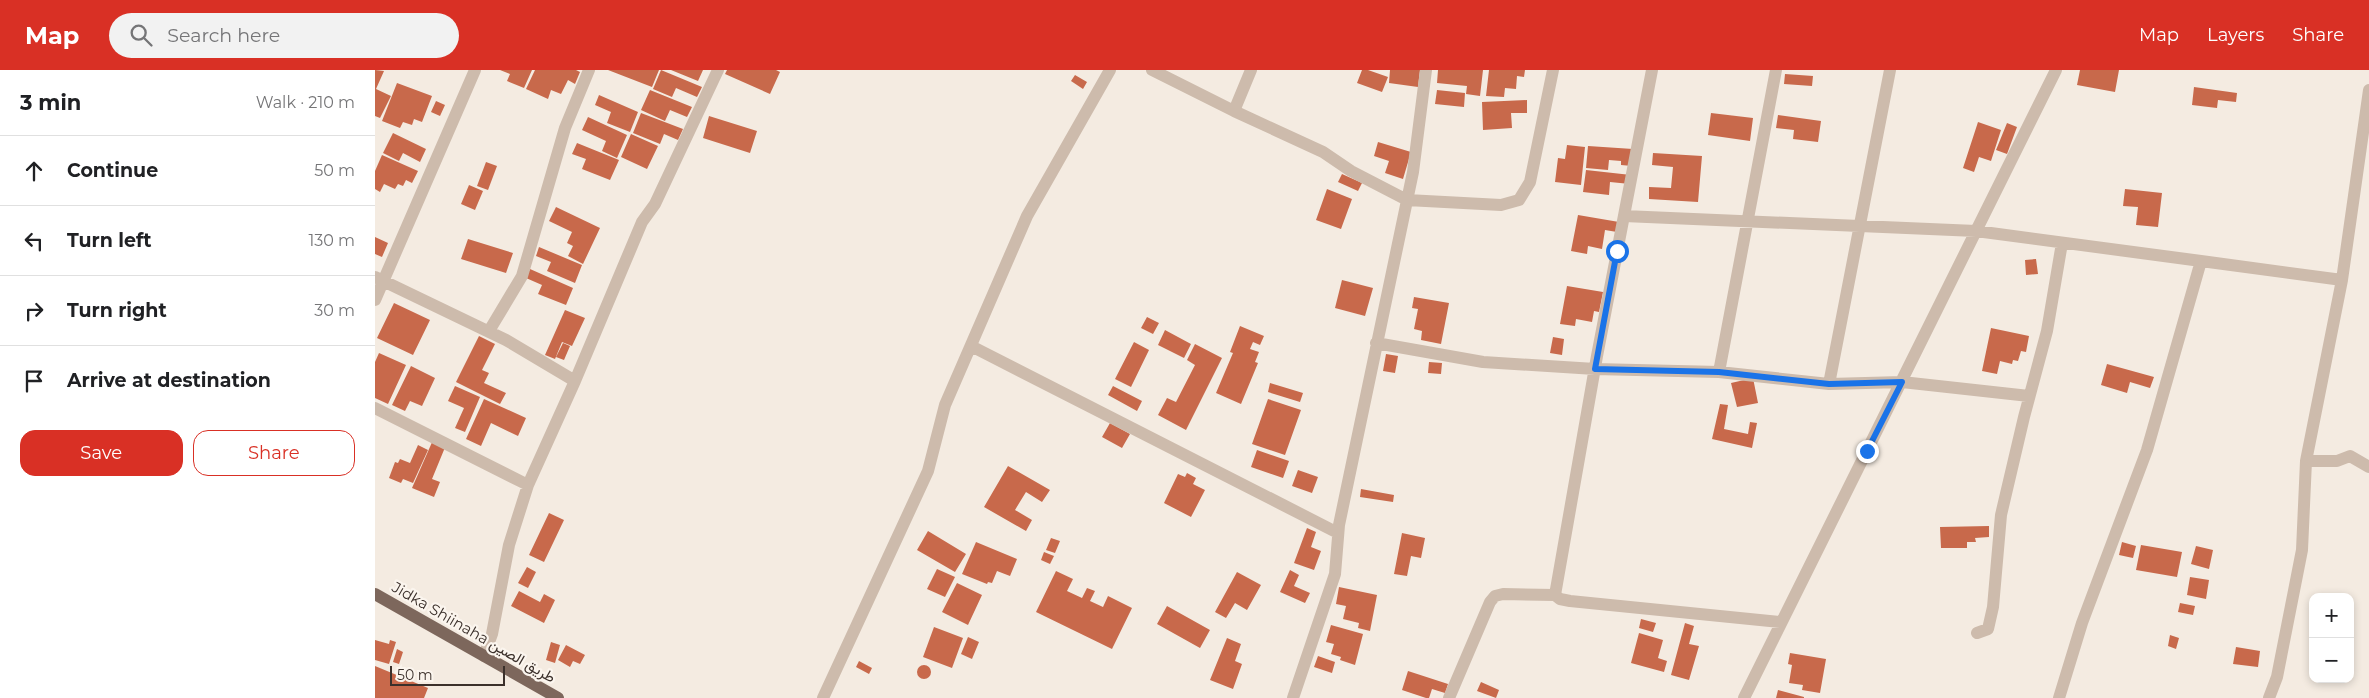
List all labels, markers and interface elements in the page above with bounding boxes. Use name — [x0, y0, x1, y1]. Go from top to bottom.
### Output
search box — [109, 13, 459, 58]
text: Map — [25, 21, 79, 50]
icon: search — [127, 21, 155, 49]
text: Search here — [167, 24, 280, 47]
text: Map — [2139, 24, 2179, 46]
text: Layers — [2207, 24, 2264, 46]
text: Share — [2292, 24, 2344, 46]
text: 3 min — [20, 90, 81, 115]
text: Walk · 210 m — [256, 93, 355, 112]
icon: ahead — [20, 157, 48, 185]
text: Continue — [67, 159, 158, 182]
text: 50 m — [314, 161, 355, 180]
icon: left — [20, 227, 48, 255]
text: Turn left — [67, 229, 152, 252]
text: 130 m — [308, 231, 355, 250]
route start — [1606, 240, 1629, 263]
icon: right — [20, 297, 48, 325]
text: Turn right — [67, 299, 167, 322]
text: 30 m — [314, 301, 355, 320]
icon: arrive — [20, 367, 48, 395]
text: Arrive at destination — [67, 369, 271, 392]
button: Save — [20, 430, 183, 476]
button: Share — [193, 430, 355, 476]
route end — [1856, 440, 1879, 463]
street label: Jidka Shiinaha طريق الصين — [387, 577, 559, 688]
map controls — [2309, 593, 2354, 683]
button: + — [2309, 593, 2354, 638]
button: − — [2309, 638, 2354, 683]
scale bar — [390, 663, 505, 686]
text: 50 m — [397, 666, 433, 684]

